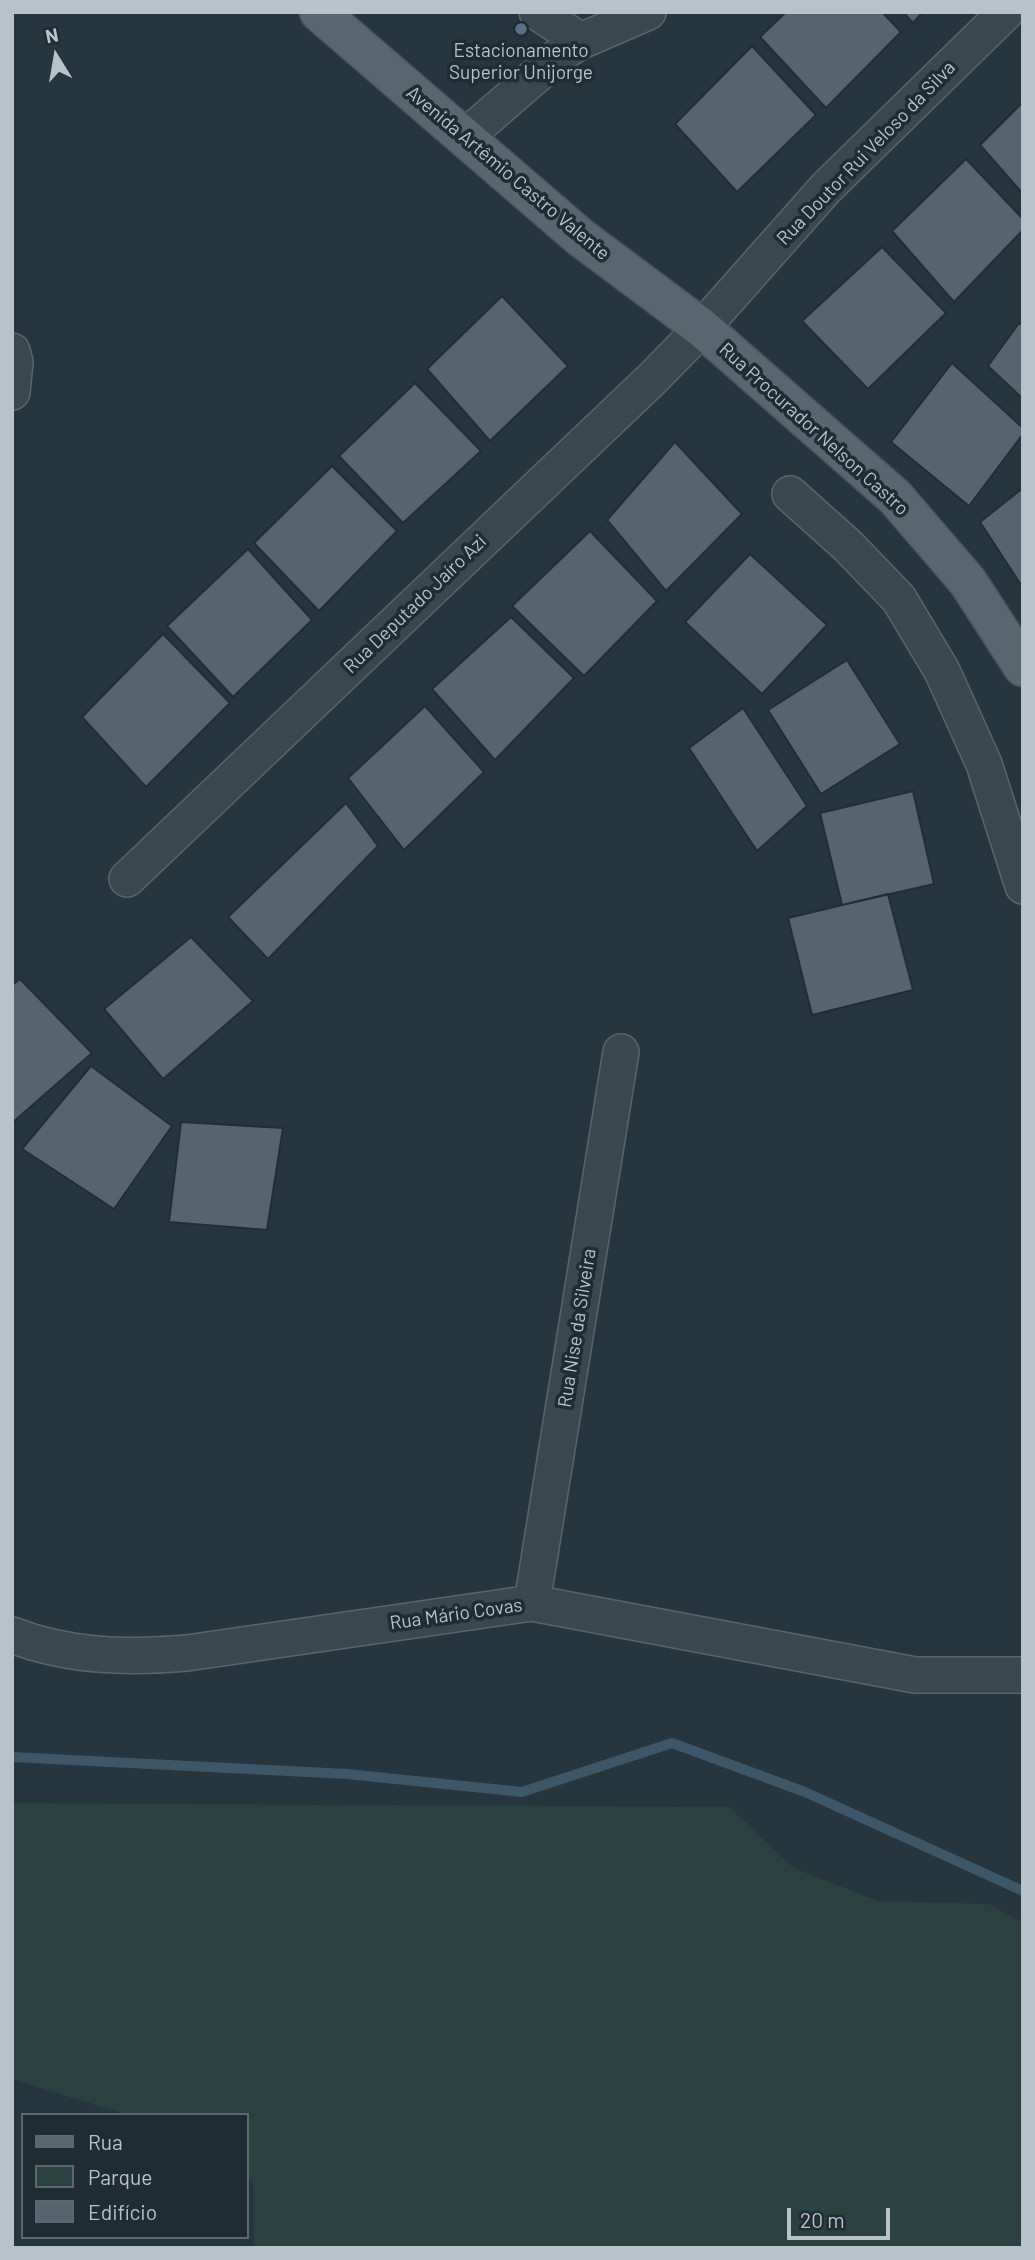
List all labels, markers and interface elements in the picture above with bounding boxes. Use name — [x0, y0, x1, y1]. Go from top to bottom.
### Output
north arrow — [21, 21, 91, 91]
marker: Estacionamento Superior Unijorge — [513, 21, 529, 37]
text: N — [43, 22, 60, 47]
place label: Estacionamento Superior Unijorge — [449, 40, 593, 84]
street label: Rua Doutor Rui Veloso da Silva — [772, 56, 960, 250]
street label: Avenida Artêmio Castro Valente — [402, 81, 614, 265]
street label: Rua Procurador Nelson Castro — [715, 338, 913, 520]
street label: Rua Deputado Jaíro Azi — [339, 530, 491, 678]
street label: Rua Nise da Silveira — [553, 1247, 601, 1409]
street label: Rua Mário Covas — [388, 1593, 524, 1635]
legend — [21, 2113, 248, 2239]
text: Rua — [88, 2129, 123, 2154]
text: Parque — [88, 2164, 153, 2189]
scale bar — [790, 2194, 893, 2238]
text: Edifício — [88, 2199, 157, 2224]
text: 20 m — [800, 2207, 845, 2232]

